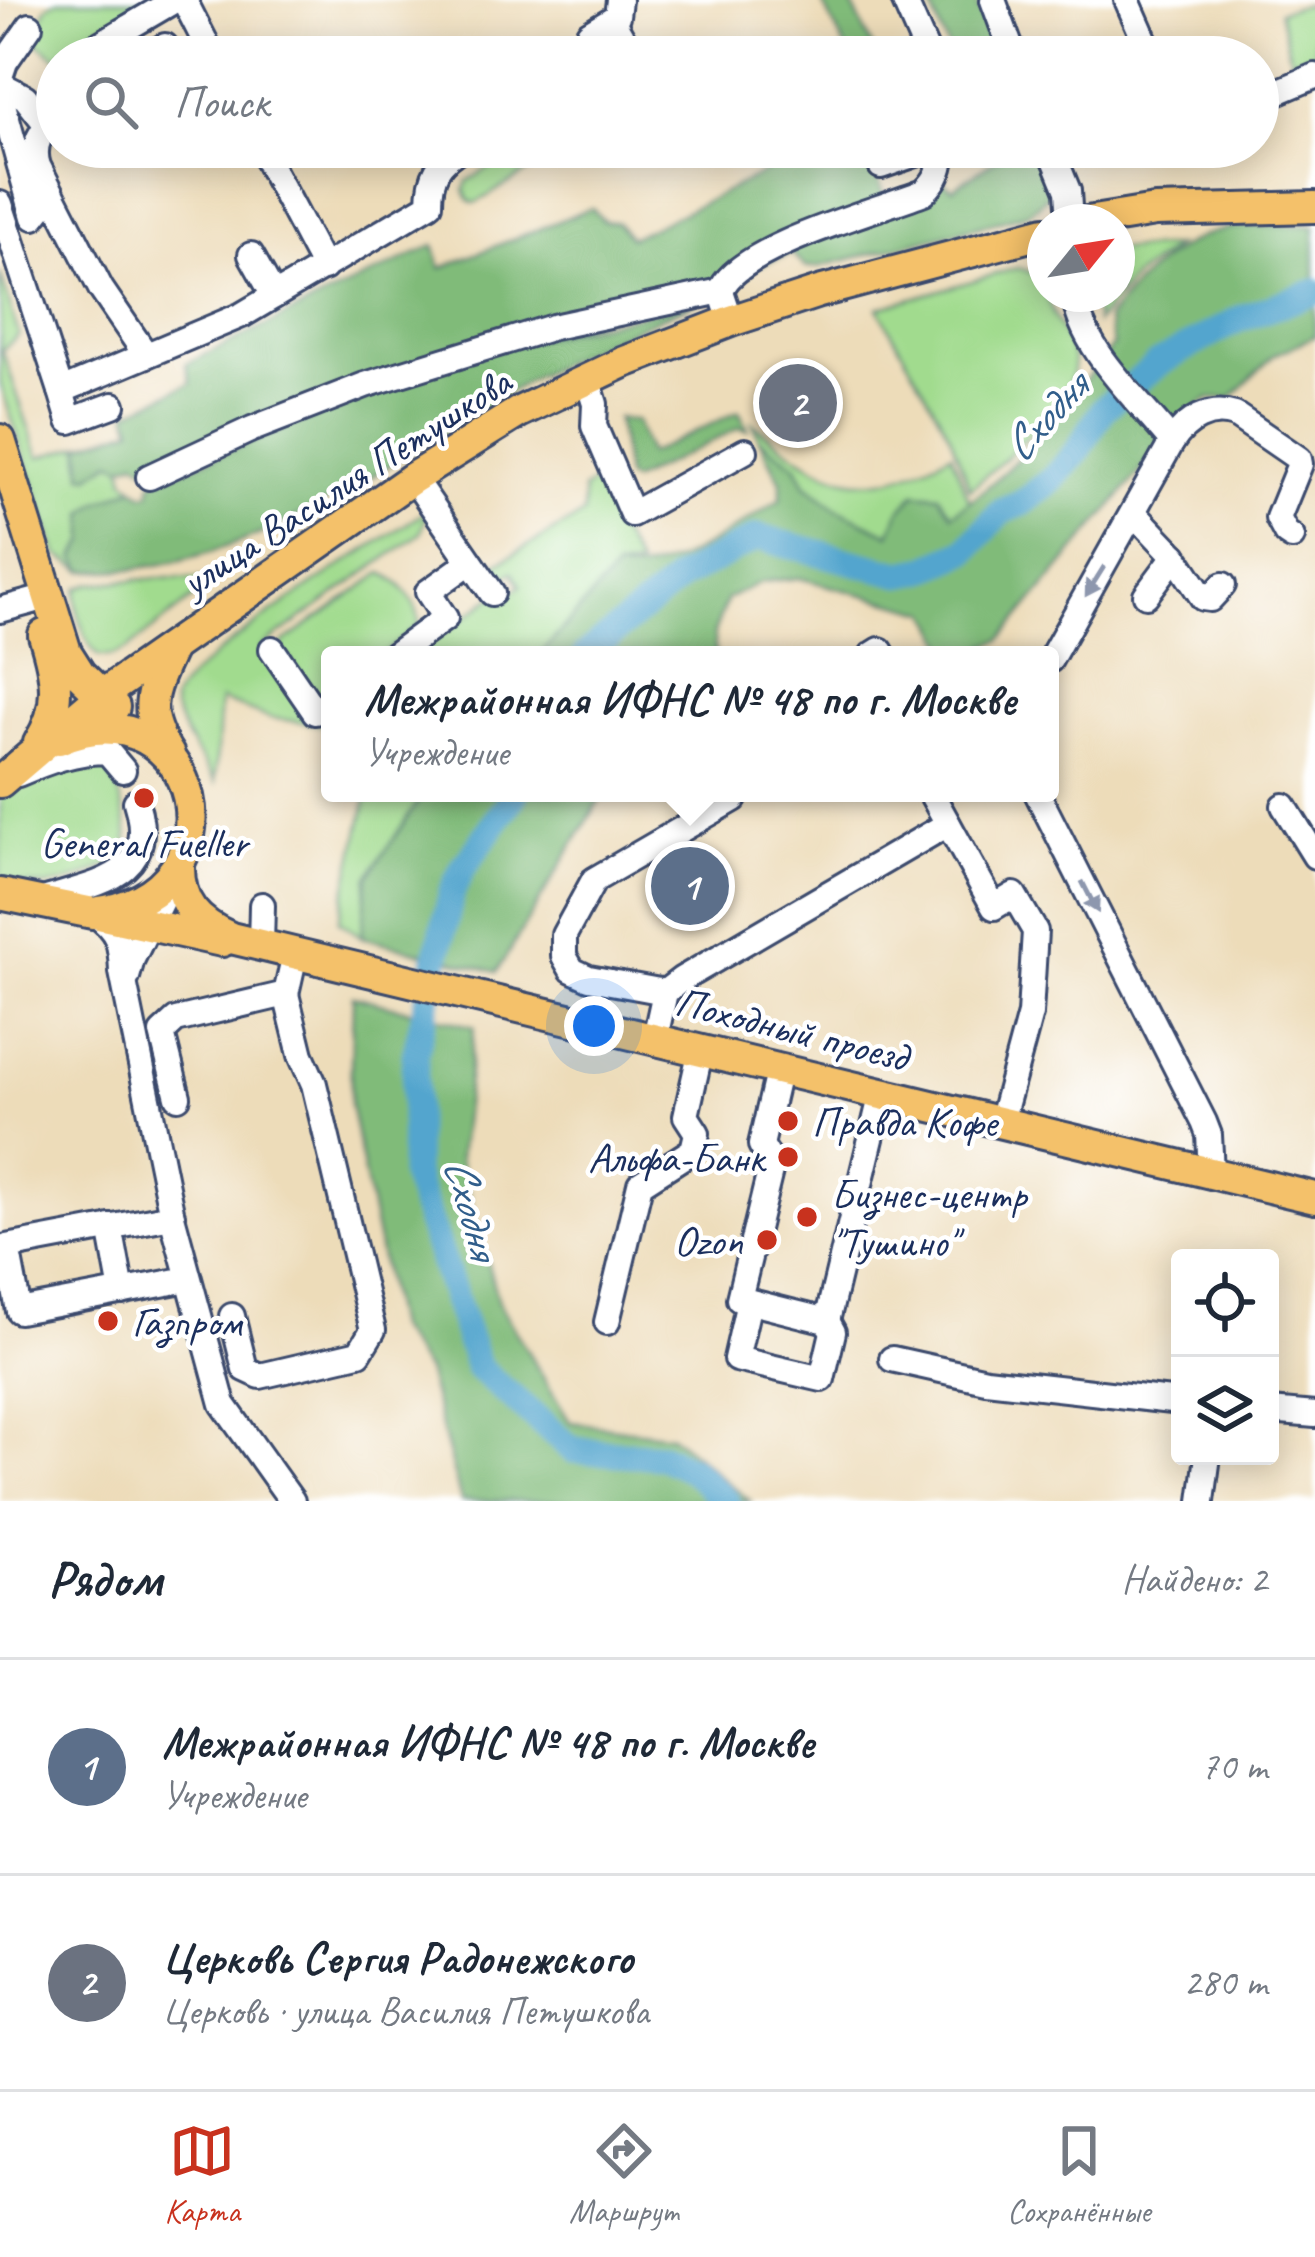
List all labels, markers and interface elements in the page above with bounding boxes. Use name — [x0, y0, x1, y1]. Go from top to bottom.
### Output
search box — [36, 36, 1279, 168]
icon: search — [78, 69, 144, 135]
text: Поиск — [174, 74, 269, 131]
north arrow — [1027, 204, 1135, 312]
street label: улица Василия Петушкова — [168, 354, 523, 610]
water label: Сходня — [990, 356, 1105, 473]
pin: 2 — [759, 358, 837, 448]
one-way arrow — [1085, 564, 1106, 598]
popup — [321, 646, 1059, 802]
text: Межрайонная ИФНС № 48 по г. Москве — [364, 671, 1016, 728]
text: Учреждение — [364, 728, 509, 777]
marker: General Fueller — [131, 785, 157, 811]
place label: General Fueller — [40, 817, 250, 870]
pin: 1 — [651, 841, 729, 931]
one-way arrow — [1079, 880, 1099, 915]
street label: Походный проезд — [670, 975, 917, 1085]
your location — [564, 996, 624, 1056]
place label: Правда Кофе — [812, 1096, 1000, 1149]
marker: Правда Кофе — [775, 1108, 801, 1134]
place label: Альфа-Банк — [588, 1132, 768, 1185]
marker: Альфа-Банк — [775, 1144, 801, 1170]
water label: Сходня — [431, 1151, 514, 1270]
place label: Бизнес-центр "Тушино" — [831, 1168, 1029, 1269]
marker: Бизнес-центр "Тушино" — [794, 1204, 820, 1230]
place label: Ozon — [674, 1215, 744, 1268]
marker: Ozon — [754, 1227, 780, 1253]
map controls — [1171, 1249, 1279, 1465]
button: locate — [1171, 1249, 1279, 1357]
place label: Газпром — [132, 1296, 244, 1349]
marker: Газпром — [95, 1308, 121, 1334]
button: layers — [1171, 1357, 1279, 1465]
text: Рядом — [48, 1547, 162, 1611]
text: Найдено: 2 — [1122, 1555, 1267, 1604]
text: Межрайонная ИФНС № 48 по г. Москве — [162, 1714, 814, 1771]
text: 1 — [78, 1742, 96, 1791]
text: 70 m — [1201, 1742, 1267, 1791]
text: Учреждение — [162, 1771, 307, 1820]
text: Церковь Сергия Радонежского — [162, 1930, 633, 1987]
text: 2 — [78, 1958, 96, 2007]
text: 280 m — [1183, 1958, 1267, 2007]
text: Церковь · улица Василия Петушкова — [162, 1987, 649, 2036]
tab: Карта — [165, 2118, 240, 2232]
tab: Маршрут — [569, 2118, 678, 2232]
tab: Сохранённые — [1007, 2118, 1150, 2232]

